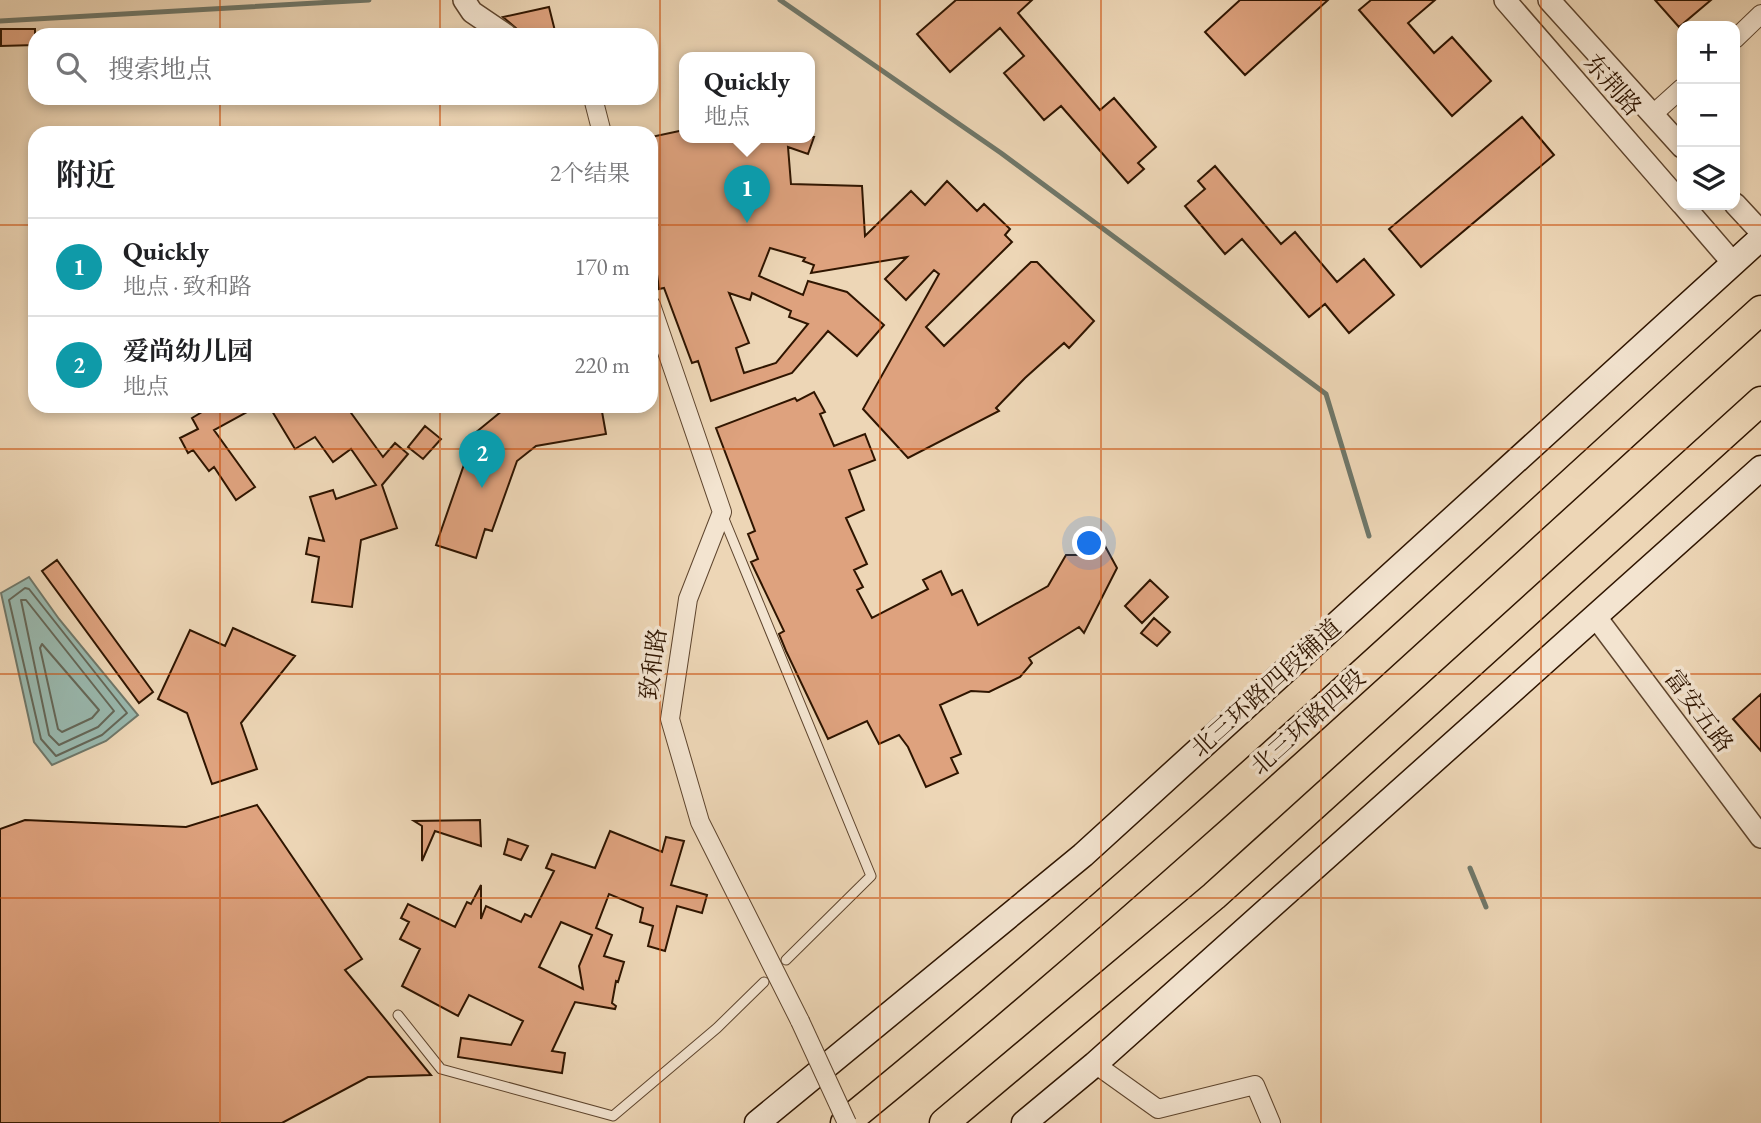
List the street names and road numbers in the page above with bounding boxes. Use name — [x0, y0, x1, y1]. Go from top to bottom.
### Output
street label: 东荆路 — [1578, 47, 1649, 122]
street label: 北三环路四段辅道 — [1185, 613, 1347, 763]
street label: 致和路 — [632, 626, 673, 702]
street label: 北三环路四段 — [1245, 663, 1371, 781]
street label: 富安五路 — [1658, 663, 1741, 758]

